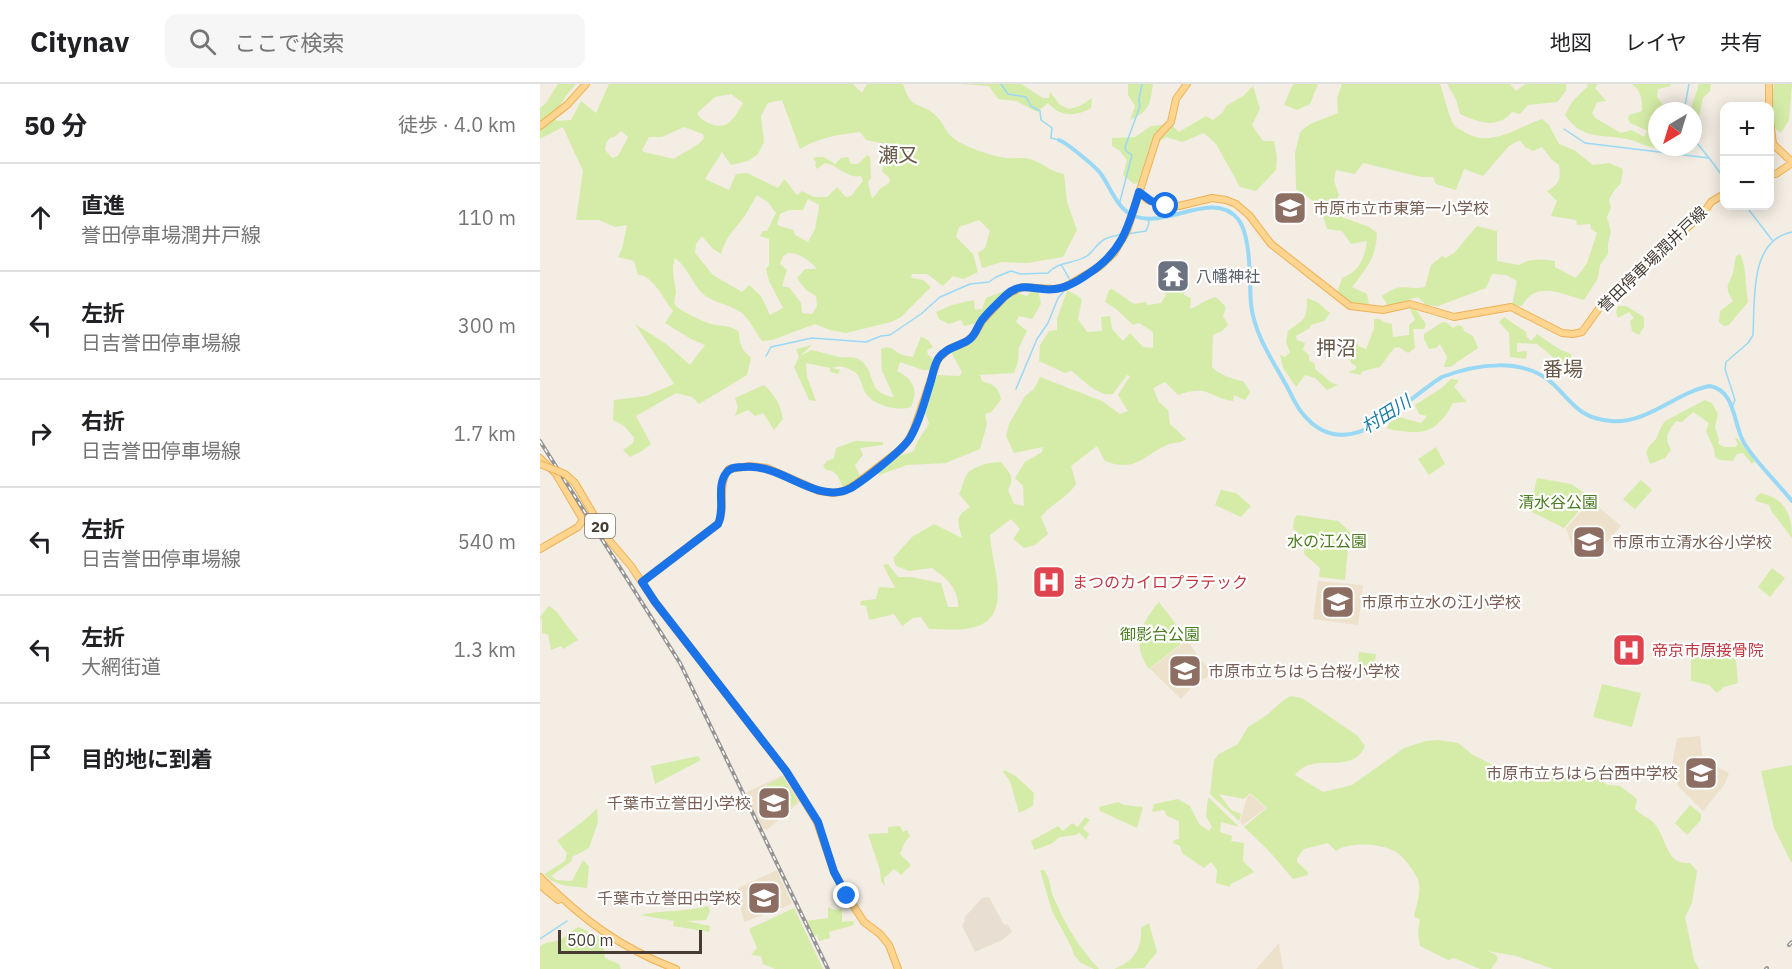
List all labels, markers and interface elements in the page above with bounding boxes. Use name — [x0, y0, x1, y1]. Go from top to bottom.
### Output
search box — [165, 14, 585, 68]
text: Citynav — [30, 23, 129, 60]
icon: search — [186, 25, 219, 58]
text: ここで検索 — [234, 28, 344, 57]
text: 地図 — [1550, 28, 1592, 56]
text: レイヤ — [1625, 28, 1687, 56]
text: 共有 — [1720, 28, 1762, 56]
north arrow — [1648, 102, 1702, 156]
map controls — [1720, 102, 1774, 210]
button: + — [1720, 102, 1774, 156]
text: 50 分 — [24, 108, 87, 142]
text: 徒歩 · 4.0 km — [398, 111, 516, 138]
district label: 瀬又 — [878, 141, 918, 168]
button: − — [1720, 156, 1774, 210]
text: 直進 — [81, 190, 125, 219]
school or university icon: 市原市立市東第一小学校 — [1272, 190, 1308, 226]
route start — [1152, 192, 1178, 218]
place label: 市原市立市東第一小学校 — [1313, 198, 1489, 218]
icon: ahead — [24, 201, 57, 234]
street label: 誉田停車場潤井戸線 — [1593, 202, 1711, 316]
text: 110 m — [458, 204, 516, 231]
text: 誉田停車場潤井戸線 — [81, 221, 261, 248]
temple icon: 八幡神社 — [1155, 258, 1191, 294]
place label: 八幡神社 — [1196, 266, 1260, 286]
text: 左折 — [81, 298, 125, 327]
icon: left — [24, 309, 57, 342]
text: 300 m — [458, 312, 516, 339]
text: 日吉誉田停車場線 — [81, 329, 241, 356]
district label: 押沼 — [1316, 334, 1356, 361]
district label: 番場 — [1543, 355, 1583, 382]
water label: 村田川 — [1357, 389, 1417, 438]
text: 右折 — [81, 406, 125, 435]
icon: right — [24, 417, 57, 450]
text: 1.7 km — [454, 420, 516, 447]
text: 日吉誉田停車場線 — [81, 437, 241, 464]
park label: 清水谷公園 — [1518, 492, 1598, 512]
text: 左折 — [81, 514, 125, 543]
road number: 20 — [585, 514, 615, 538]
school or university icon: 市原市立清水谷小学校 — [1571, 524, 1607, 560]
icon: left — [24, 525, 57, 558]
text: 540 m — [458, 528, 516, 555]
park label: 水の江公園 — [1287, 531, 1367, 551]
place label: 市原市立清水谷小学校 — [1612, 532, 1772, 552]
text: 日吉誉田停車場線 — [81, 545, 241, 572]
hospital icon: まつのカイロプラテック — [1031, 564, 1067, 600]
place label: まつのカイロプラテック — [1072, 572, 1248, 592]
school or university icon: 市原市立水の江小学校 — [1320, 584, 1356, 620]
place label: 市原市立水の江小学校 — [1361, 592, 1521, 612]
text: 左折 — [81, 622, 125, 651]
park label: 御影台公園 — [1120, 624, 1200, 644]
hospital icon: 帝京市原接骨院 — [1611, 632, 1647, 668]
icon: left — [24, 633, 57, 666]
text: 1.3 km — [454, 636, 516, 663]
place label: 帝京市原接骨院 — [1652, 640, 1764, 660]
text: 大網街道 — [81, 653, 161, 680]
school or university icon: 市原市立ちはら台桜小学校 — [1167, 653, 1203, 689]
place label: 市原市立ちはら台桜小学校 — [1208, 661, 1400, 681]
icon: arrive — [24, 741, 57, 774]
text: 目的地に到着 — [81, 744, 213, 773]
school or university icon: 市原市立ちはら台西中学校 — [1683, 755, 1719, 791]
place label: 市原市立ちはら台西中学校 — [1486, 763, 1678, 783]
school or university icon: 千葉市立誉田小学校 — [756, 785, 792, 821]
place label: 千葉市立誉田小学校 — [607, 793, 751, 813]
school or university icon: 千葉市立誉田中学校 — [746, 880, 782, 916]
route end — [833, 882, 859, 908]
place label: 千葉市立誉田中学校 — [597, 888, 741, 908]
scale bar — [558, 927, 702, 954]
text: 500 m — [567, 930, 614, 950]

